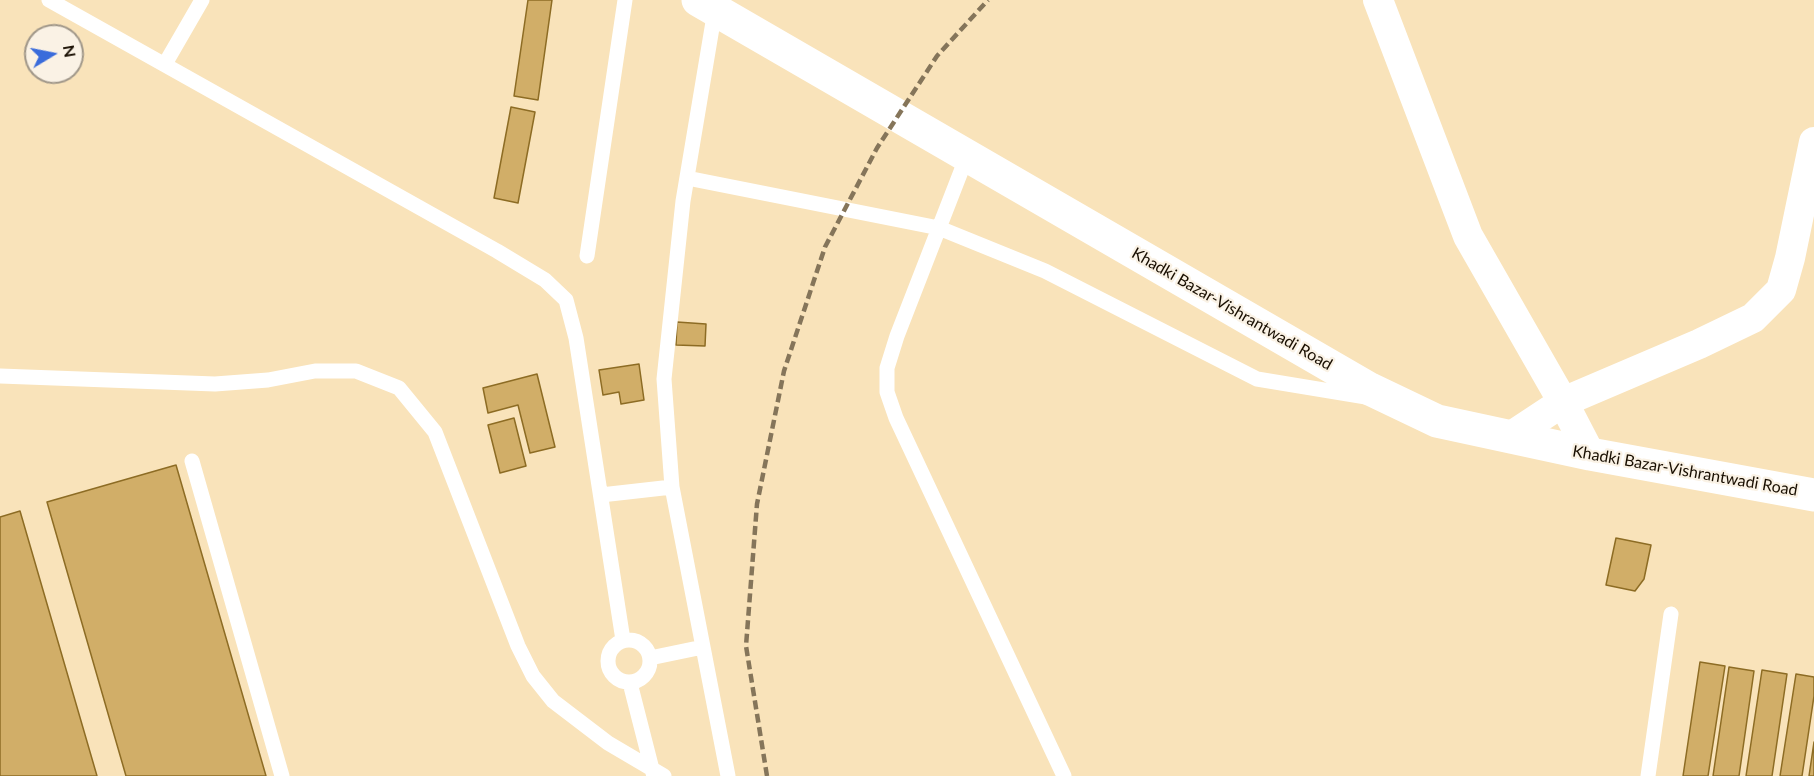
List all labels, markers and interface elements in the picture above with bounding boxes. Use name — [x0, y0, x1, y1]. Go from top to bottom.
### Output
north arrow — [24, 24, 84, 84]
text: N — [60, 43, 81, 59]
street label: Khadki Bazar-Vishrantwadi Road — [1128, 244, 1336, 374]
street label: Khadki Bazar-Vishrantwadi Road — [1571, 442, 1799, 500]

